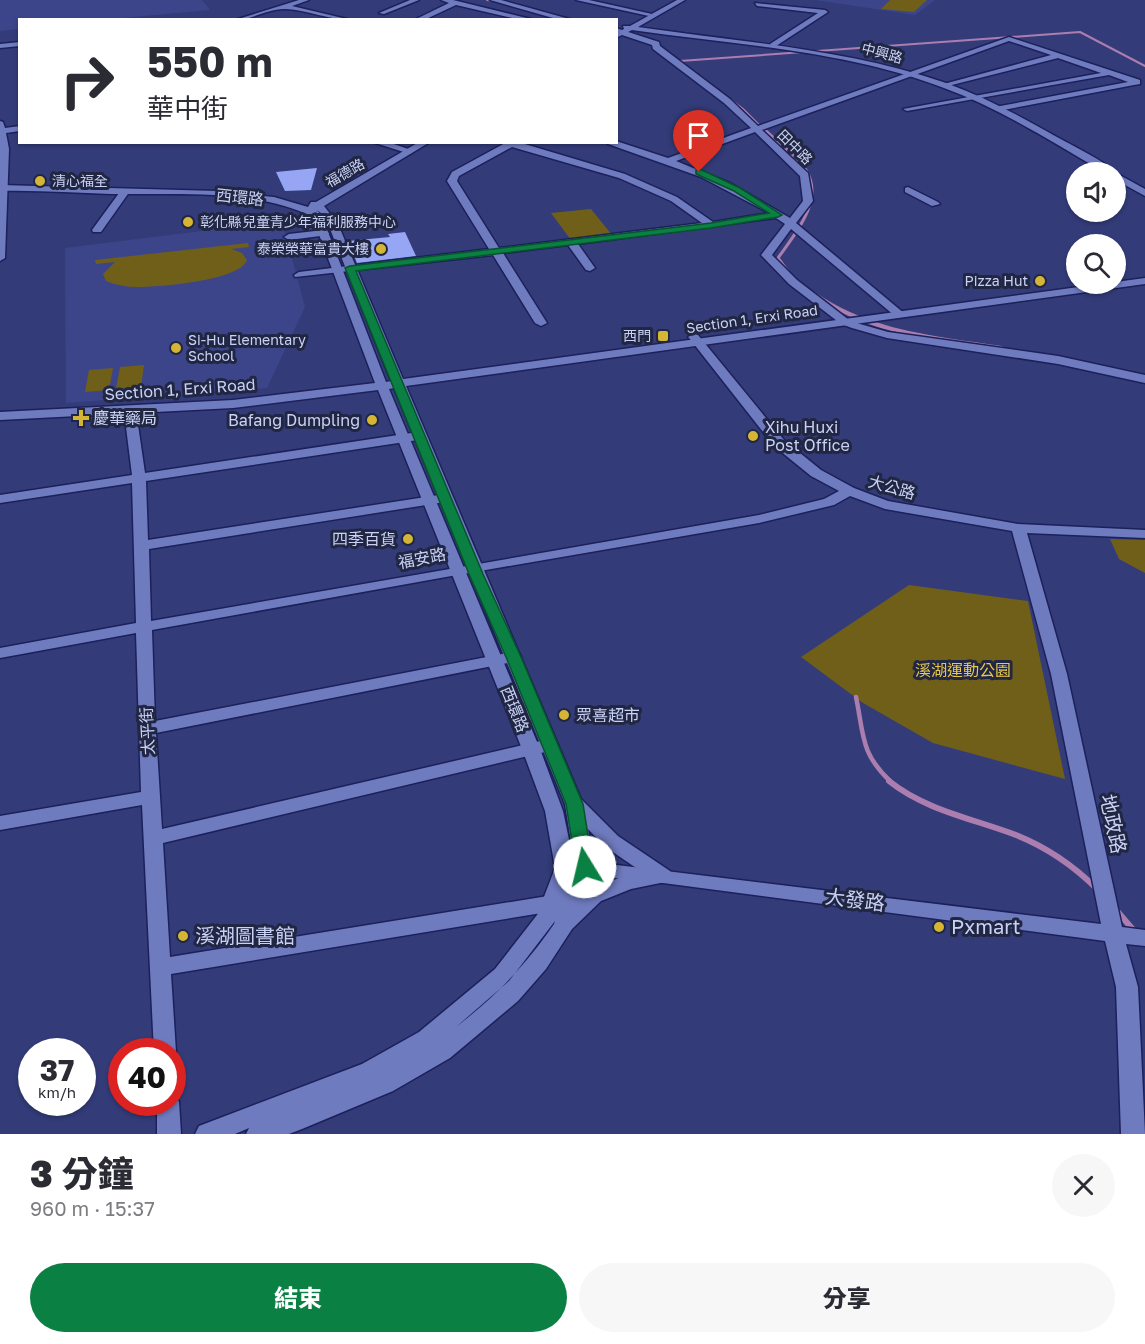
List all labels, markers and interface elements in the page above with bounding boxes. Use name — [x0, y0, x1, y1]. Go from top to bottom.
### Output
text: 550 m — [147, 36, 273, 86]
street label: 中興路 — [860, 39, 905, 66]
icon: right — [48, 42, 126, 120]
text: 華中街 — [147, 92, 228, 124]
pin — [673, 110, 724, 172]
icon: arrive — [682, 119, 715, 152]
street label: 田中路 — [774, 126, 816, 168]
street label: 福德路 — [322, 155, 367, 190]
map controls — [1066, 162, 1126, 294]
button: sound — [1066, 162, 1126, 222]
place label: 清心福全 — [52, 172, 108, 189]
marker: 清心福全 — [33, 174, 47, 188]
street label: 西環路 — [215, 185, 265, 209]
place label: 彰化縣兒童青少年福利服務中心 — [200, 213, 396, 230]
marker: 彰化縣兒童青少年福利服務中心 — [181, 215, 195, 229]
button: search — [1066, 234, 1126, 294]
place label: 泰榮榮華富貴大樓 — [257, 240, 369, 257]
marker: 泰榮榮華富貴大樓 — [374, 242, 388, 256]
place label: Pizza Hut — [965, 272, 1028, 289]
marker: Pizza Hut — [1033, 274, 1047, 288]
street label: Section 1, Erxi Road — [685, 301, 819, 336]
place label: 西門 — [623, 327, 651, 344]
marker: 西門 — [656, 329, 670, 343]
place label: Si-Hu Elementary School — [188, 331, 306, 364]
marker: Si-Hu Elementary School — [169, 341, 183, 355]
street label: Section 1, Erxi Road — [104, 374, 256, 404]
place label: 慶華藥局 — [93, 408, 157, 428]
place label: Bafang Dumpling — [228, 410, 360, 430]
marker: 慶華藥局 — [74, 411, 88, 425]
marker: Bafang Dumpling — [365, 413, 379, 427]
place label: Xihu Huxi Post Office — [765, 417, 850, 455]
marker: Xihu Huxi Post Office — [746, 429, 760, 443]
street label: 大公路 — [866, 471, 918, 503]
place label: 四季百貨 — [332, 529, 396, 549]
marker: 四季百貨 — [401, 532, 415, 546]
street label: 福安路 — [397, 544, 447, 572]
park label: 溪湖運動公園 — [915, 660, 1011, 680]
street label: 西環路 — [497, 683, 533, 735]
place label: 眾喜超市 — [576, 705, 640, 725]
street label: 太平街 — [136, 707, 158, 755]
marker: 眾喜超市 — [557, 708, 571, 722]
street label: 地政路 — [1096, 792, 1132, 856]
position arrow — [553, 835, 617, 899]
street label: 大發路 — [824, 883, 886, 915]
place label: Pxmart — [951, 914, 1021, 938]
marker: Pxmart — [932, 920, 946, 934]
place label: 溪湖圖書館 — [195, 923, 295, 947]
marker: 溪湖圖書館 — [176, 929, 190, 943]
speed limit sign: 40 — [108, 1038, 186, 1116]
text: 37 — [40, 1052, 74, 1088]
text: km/h — [38, 1083, 76, 1101]
text: 3 分鐘 — [30, 1152, 134, 1195]
button: close — [1052, 1154, 1115, 1217]
text: 960 m · 15:37 — [30, 1196, 155, 1220]
button: 結束 — [30, 1263, 567, 1332]
button: 分享 — [579, 1263, 1115, 1332]

